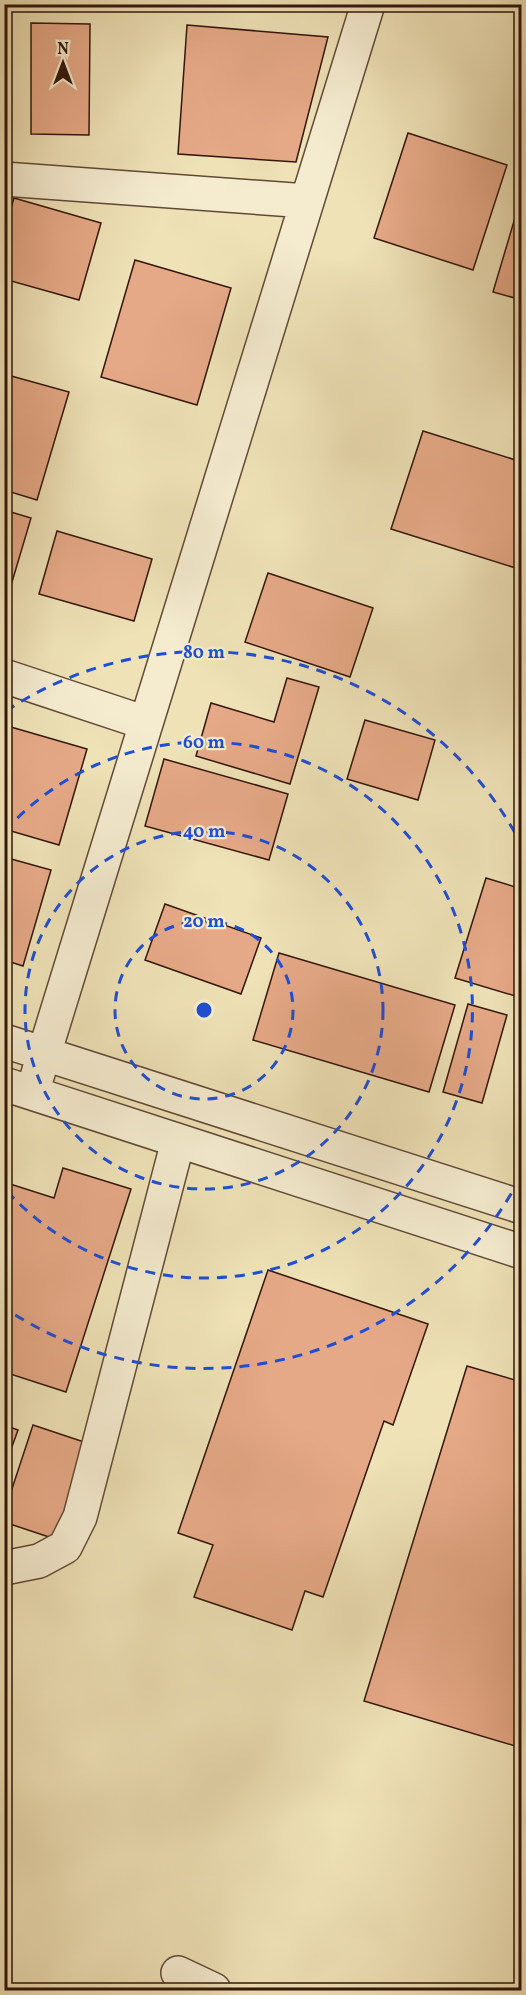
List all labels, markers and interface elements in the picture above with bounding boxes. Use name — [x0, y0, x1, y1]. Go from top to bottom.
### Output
north arrow — [33, 33, 93, 93]
text: N — [57, 39, 69, 61]
text: 80 m — [183, 641, 225, 666]
text: 60 m — [183, 731, 225, 756]
text: 40 m — [183, 820, 225, 845]
text: 20 m — [183, 910, 225, 935]
centre of rings — [194, 1000, 214, 1020]

